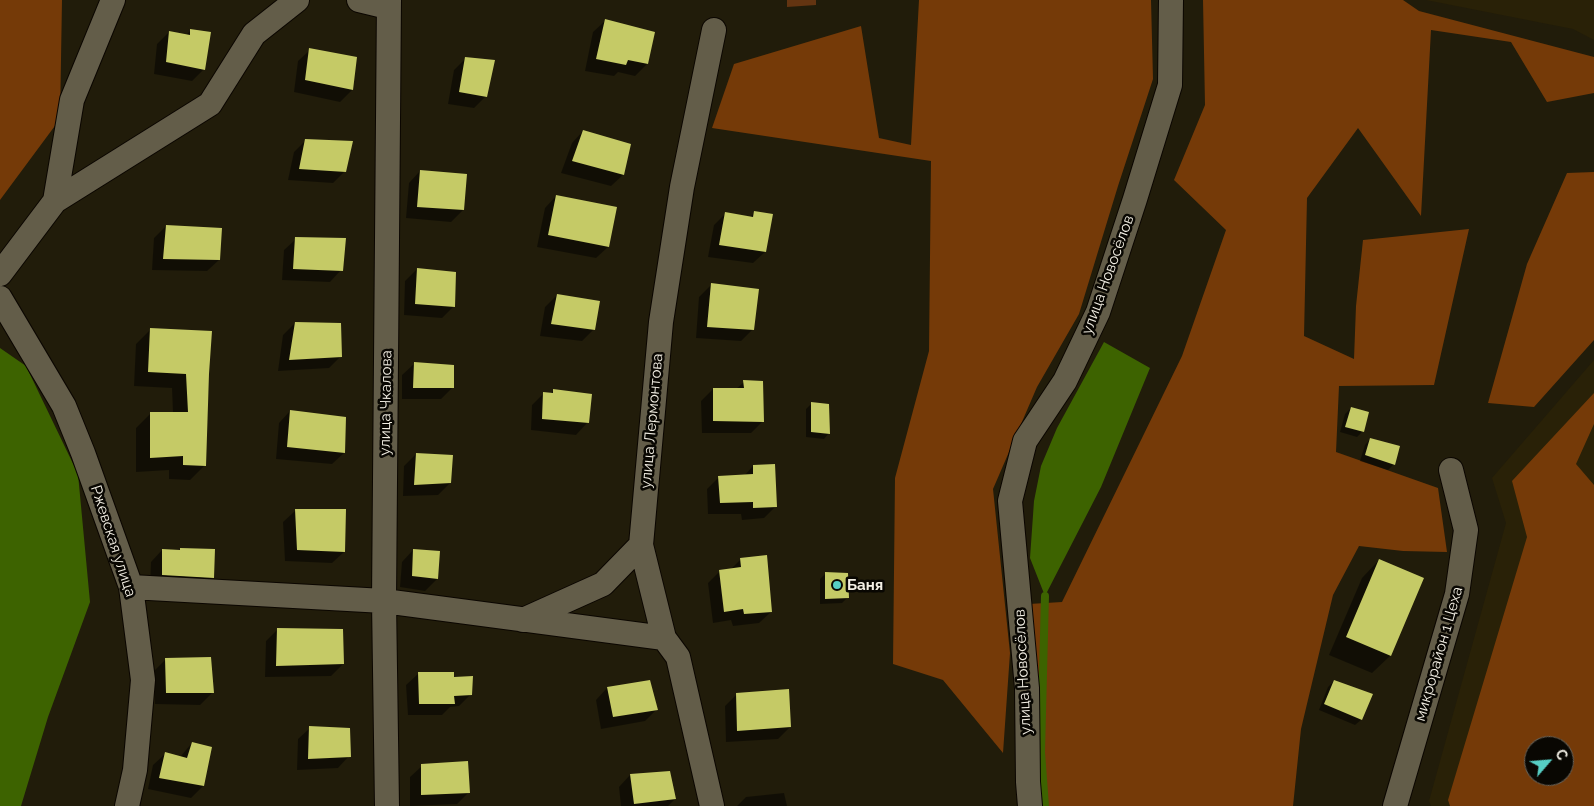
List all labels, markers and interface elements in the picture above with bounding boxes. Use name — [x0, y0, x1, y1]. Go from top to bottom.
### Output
street label: улица Новосёлов — [1078, 213, 1138, 337]
street label: улица Чкалова — [376, 350, 396, 456]
street label: улица Лермонтова — [637, 353, 667, 489]
street label: Ржевская улица — [86, 483, 140, 599]
place label: Баня — [847, 576, 883, 594]
marker: Баня — [831, 579, 843, 591]
street label: микрорайон 1 Цеха — [1411, 585, 1467, 723]
street label: улица Новосёлов — [1011, 609, 1035, 735]
north arrow — [1524, 736, 1574, 786]
text: С — [1552, 747, 1571, 763]

